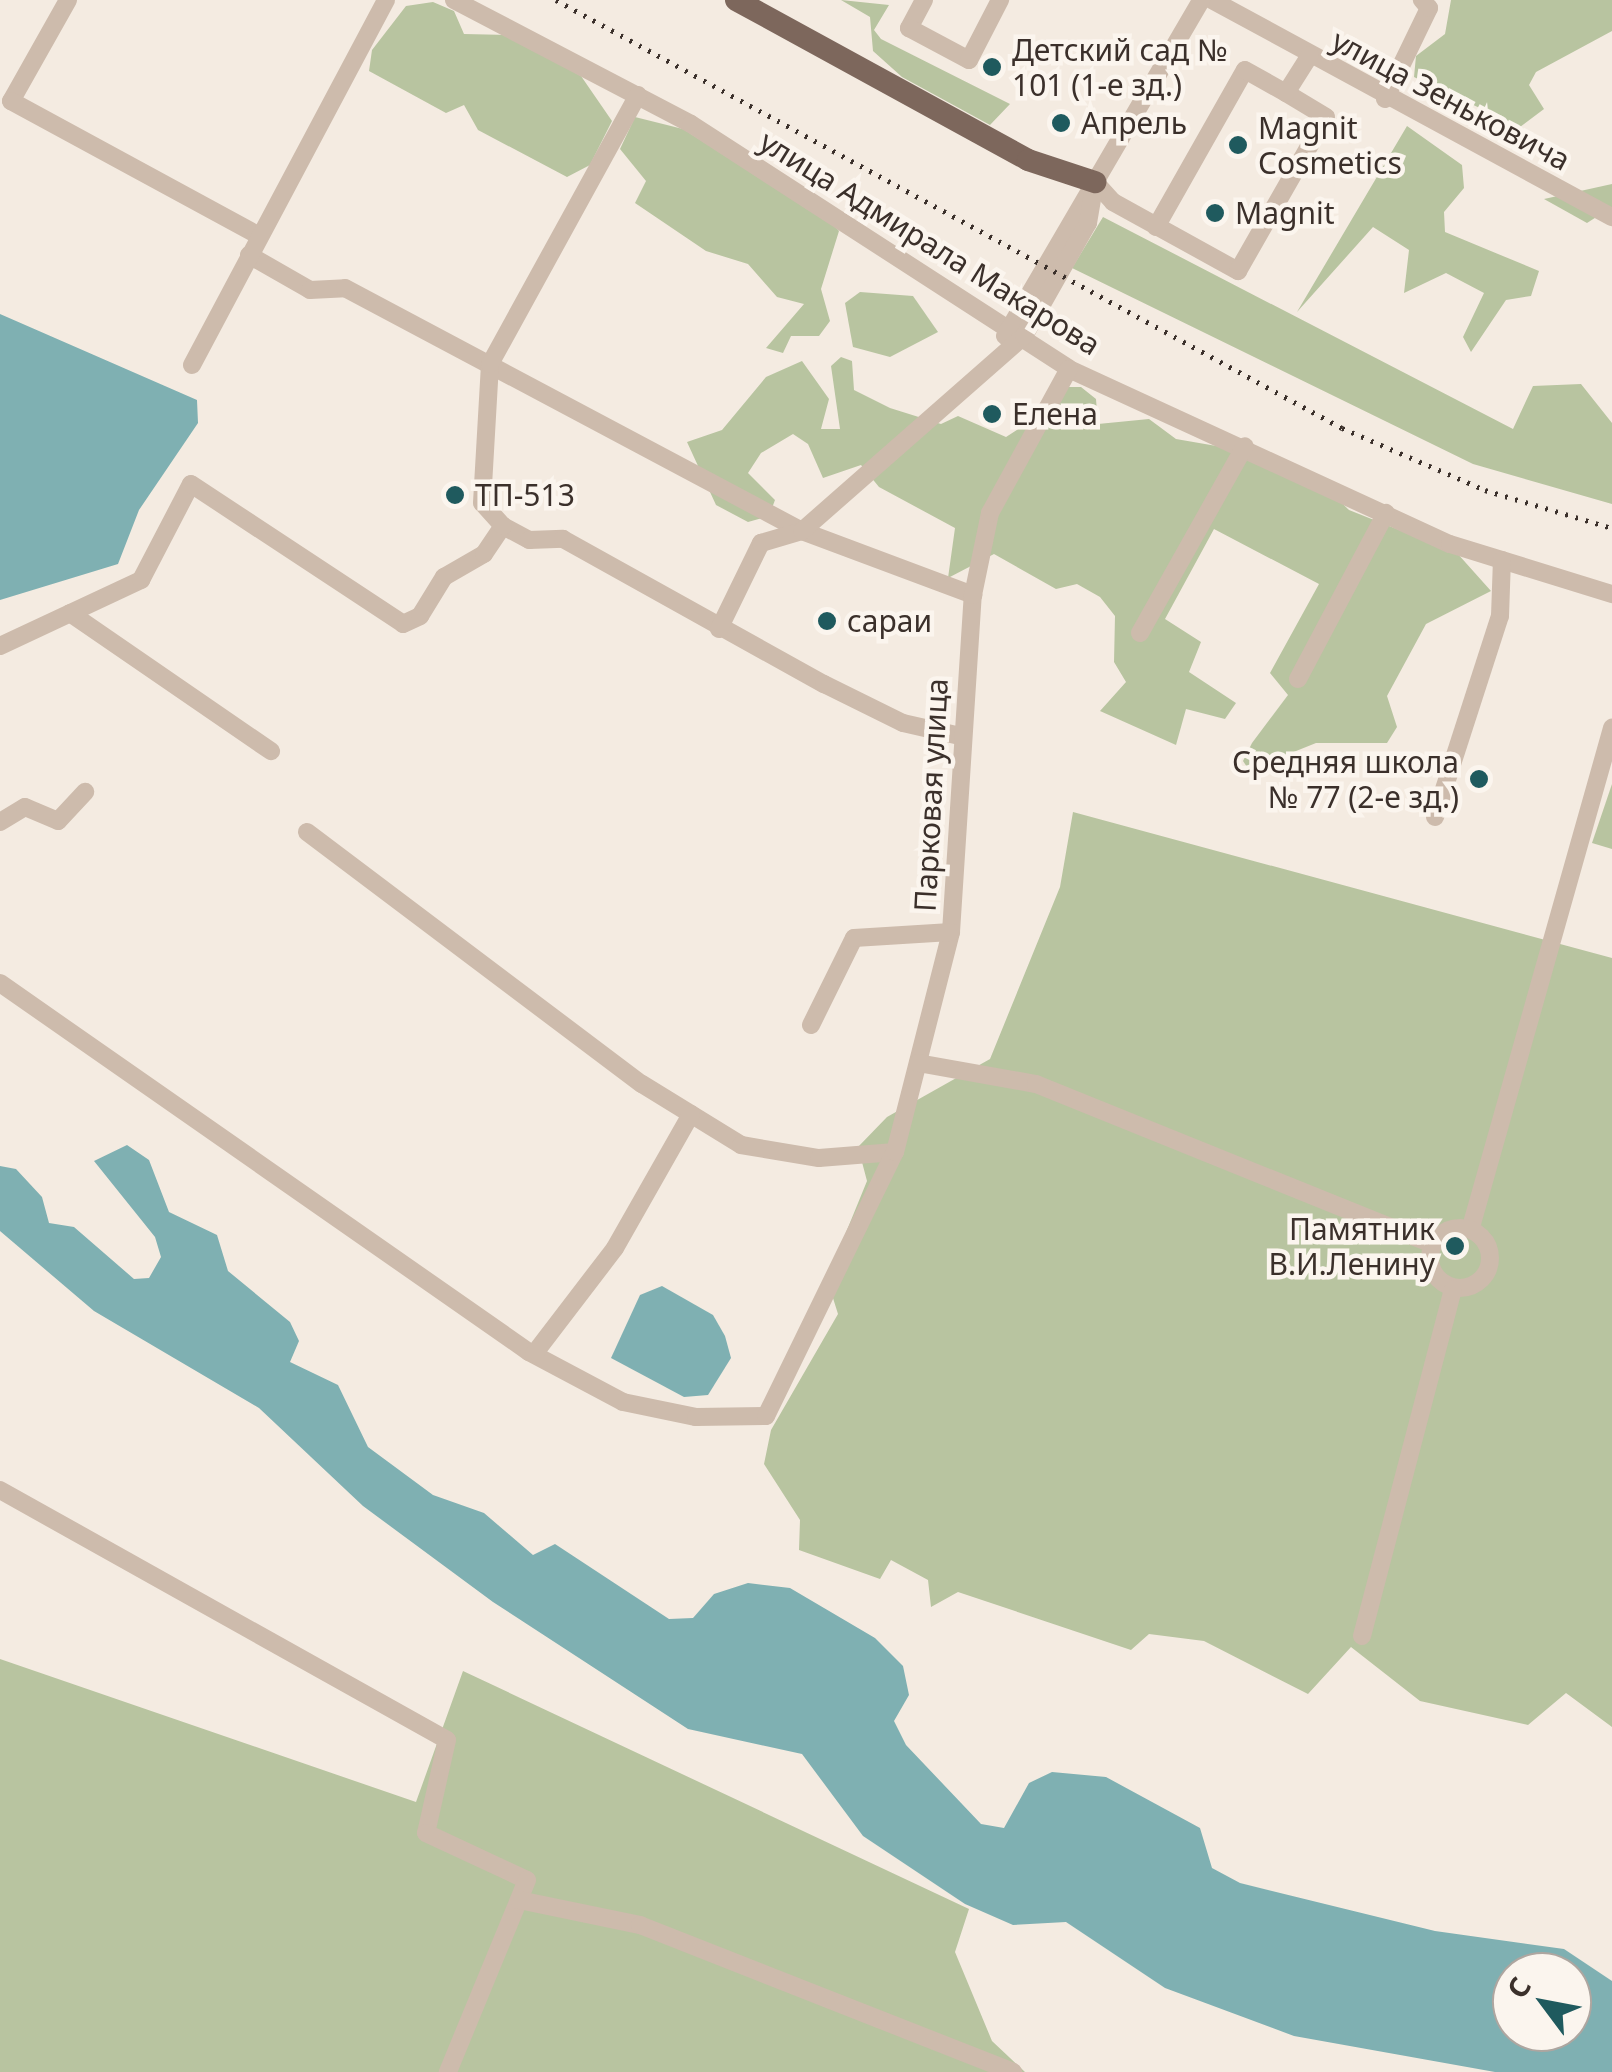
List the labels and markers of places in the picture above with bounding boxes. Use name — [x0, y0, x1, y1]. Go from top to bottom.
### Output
place label: Детский сад № 101 (1-е зд.) — [1012, 32, 1228, 102]
marker: Детский сад № 101 (1-е зд.) — [981, 56, 1003, 78]
place label: Апрель — [1081, 105, 1187, 141]
place label: Magnit Cosmetics — [1258, 110, 1402, 180]
marker: Апрель — [1050, 112, 1072, 134]
marker: Magnit Cosmetics — [1227, 134, 1249, 156]
place label: Magnit — [1235, 195, 1335, 231]
marker: Magnit — [1204, 202, 1226, 224]
place label: Елена — [1012, 396, 1098, 432]
marker: Елена — [981, 403, 1003, 425]
place label: ТП-513 — [475, 477, 575, 513]
marker: ТП-513 — [444, 484, 466, 506]
place label: сараи — [847, 603, 932, 639]
marker: сараи — [816, 610, 838, 632]
place label: Средняя школа № 77 (2-е зд.) — [1232, 744, 1459, 814]
marker: Средняя школа № 77 (2-е зд.) — [1468, 768, 1490, 790]
place label: Памятник В.И.Ленину — [1269, 1211, 1435, 1282]
marker: Памятник В.И.Ленину — [1444, 1235, 1466, 1257]

